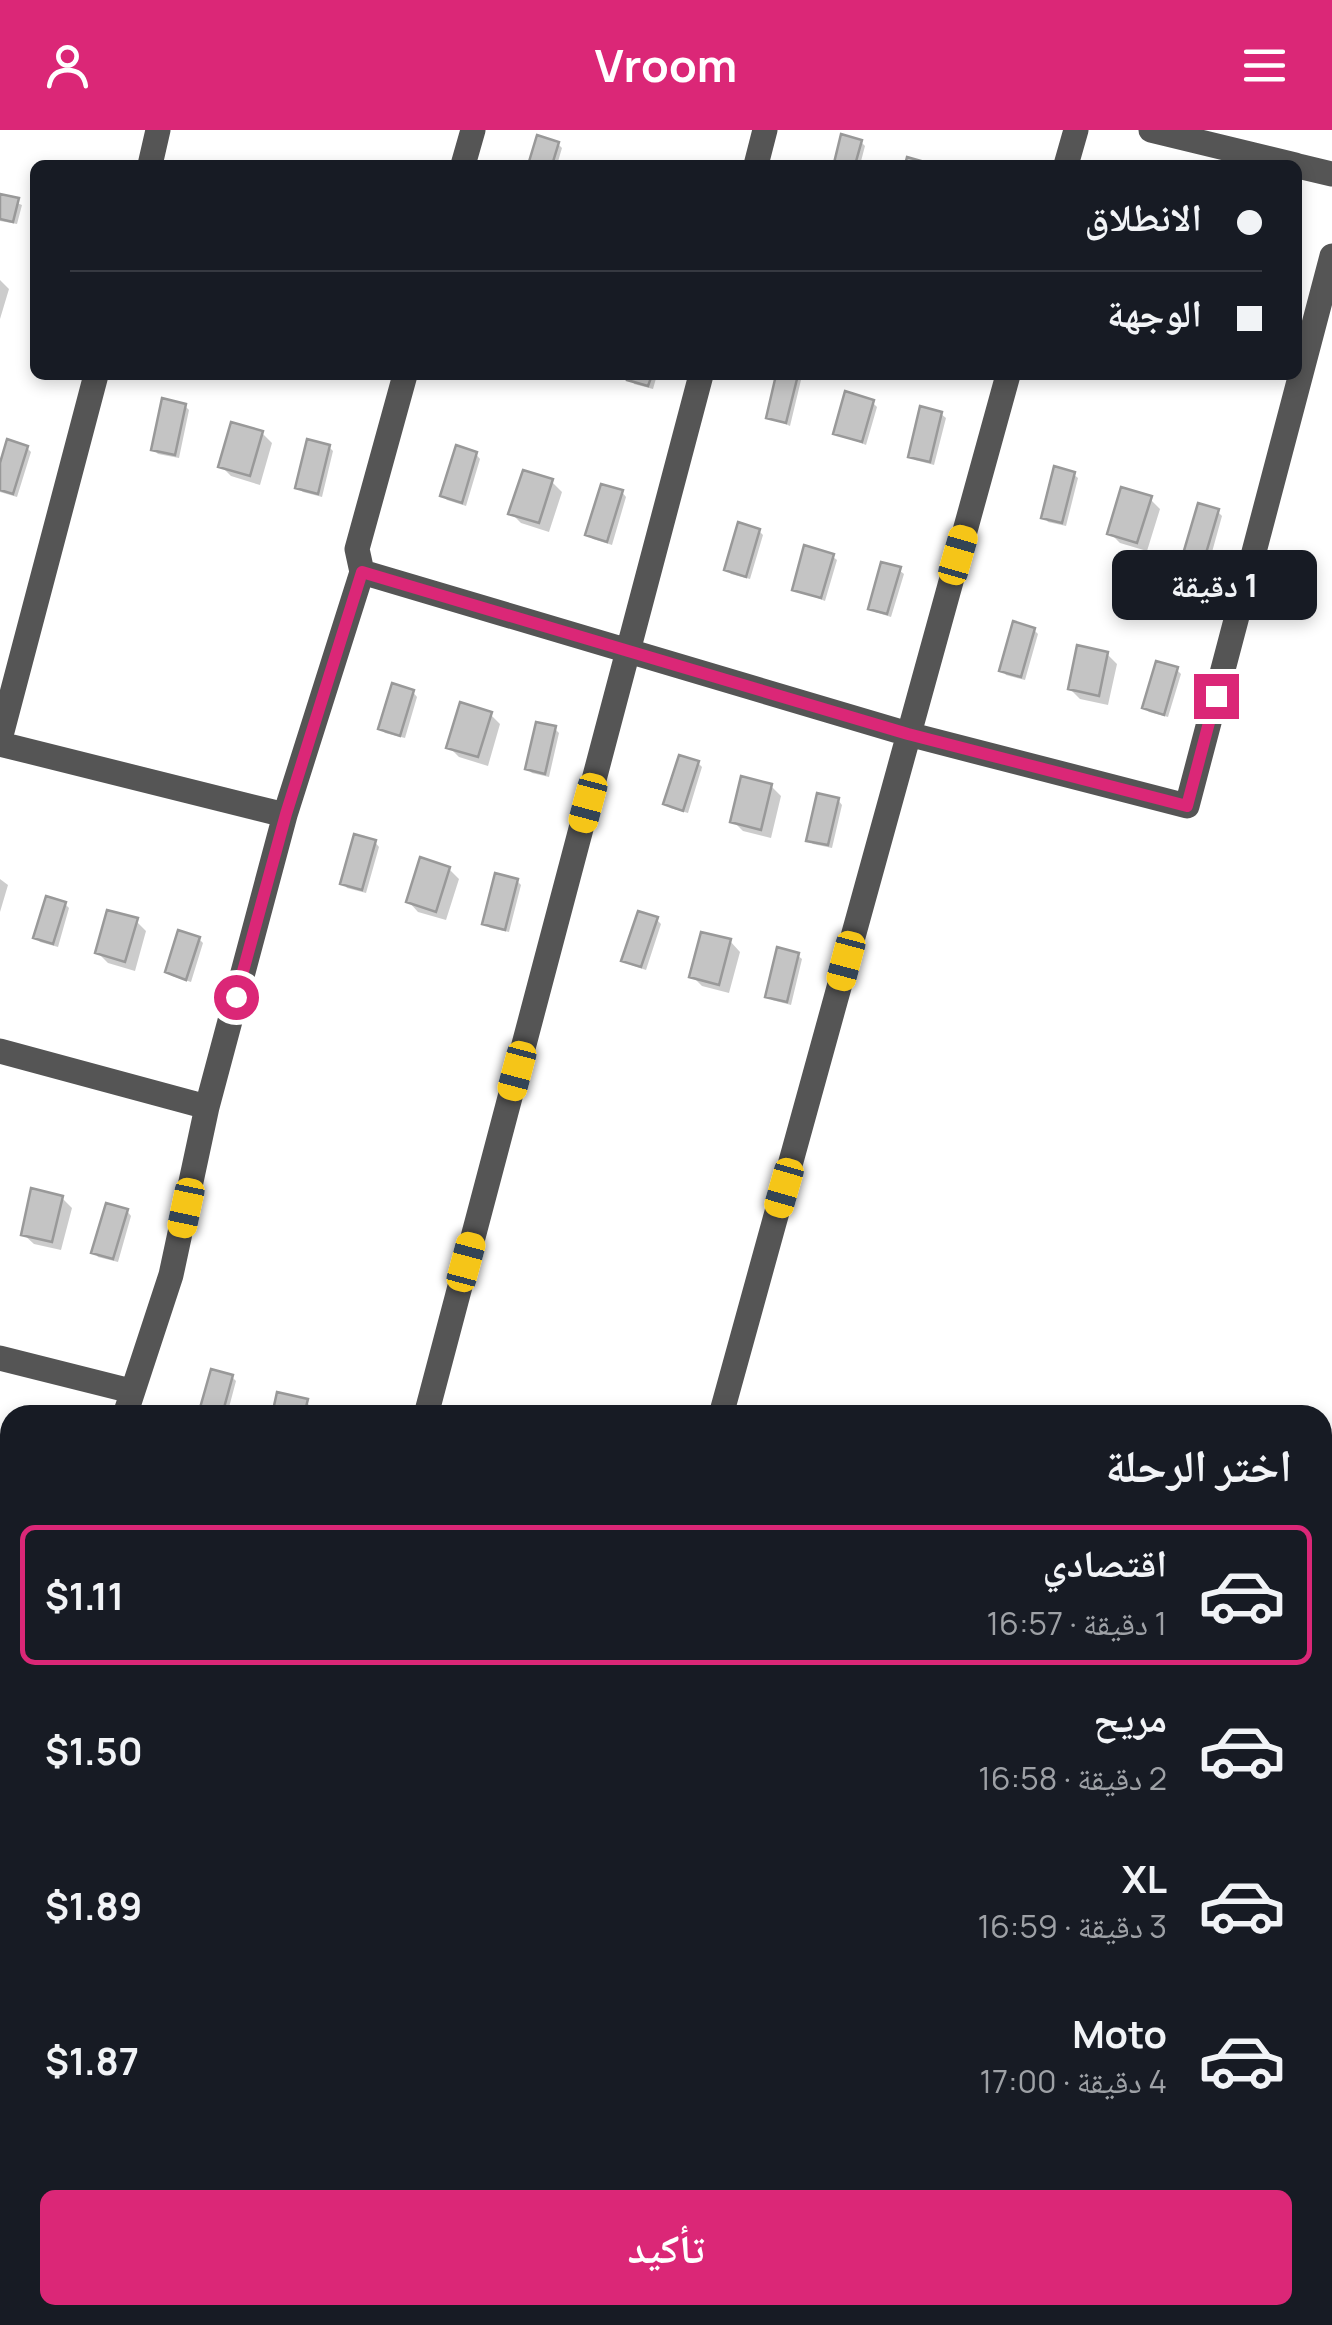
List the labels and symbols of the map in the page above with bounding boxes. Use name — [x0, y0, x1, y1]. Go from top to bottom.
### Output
car — [935, 522, 981, 588]
callout: 1 دقيقة — [1114, 551, 1318, 621]
route end — [1194, 674, 1239, 719]
car — [566, 770, 610, 836]
car — [824, 928, 868, 994]
route start — [214, 975, 259, 1020]
car — [495, 1038, 539, 1104]
car — [761, 1155, 807, 1221]
car — [165, 1176, 207, 1240]
car — [444, 1229, 488, 1295]

